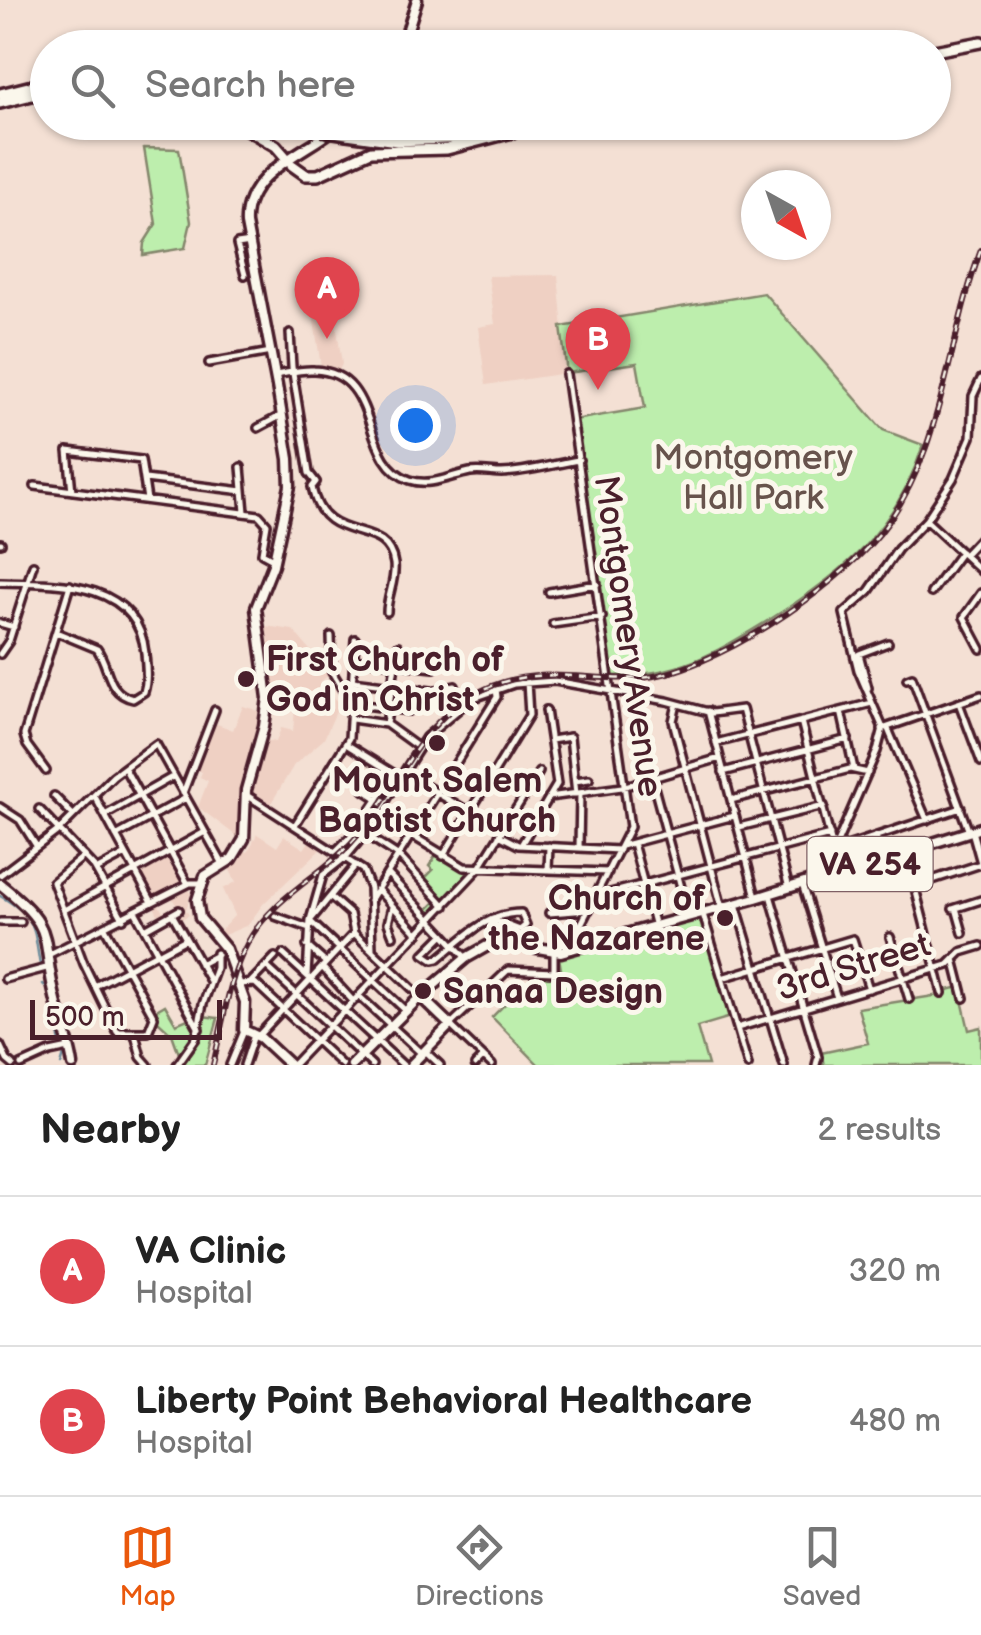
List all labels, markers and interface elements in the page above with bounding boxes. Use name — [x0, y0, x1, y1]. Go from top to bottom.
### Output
search box — [30, 30, 951, 140]
icon: search — [65, 58, 120, 113]
text: Search here — [145, 63, 356, 108]
north arrow — [741, 170, 831, 260]
pin: A — [294, 256, 360, 339]
pin: B — [566, 308, 630, 390]
your location — [390, 400, 441, 451]
park label: Montgomery Hall Park — [653, 437, 853, 520]
street label: Montgomery Avenue — [584, 473, 671, 800]
place label: First Church of God in Christ — [266, 639, 505, 722]
marker: First Church of God in Christ — [235, 668, 257, 690]
marker: Mount Salem Baptist Church — [426, 732, 448, 754]
place label: Mount Salem Baptist Church — [318, 760, 556, 843]
road number: VA 254 — [808, 837, 932, 891]
place label: Church of the Nazarene — [488, 878, 706, 961]
marker: Church of the Nazarene — [714, 907, 736, 929]
street label: 3rd Street — [771, 924, 936, 1011]
place label: Sanaa Design — [443, 971, 663, 1014]
marker: Sanaa Design — [412, 980, 434, 1002]
scale bar — [30, 995, 222, 1040]
text: 500 m — [45, 1001, 125, 1034]
text: Nearby — [40, 1105, 180, 1156]
text: 2 results — [817, 1111, 941, 1150]
text: VA Clinic — [135, 1229, 286, 1274]
text: A — [63, 1252, 82, 1291]
text: 320 m — [849, 1252, 941, 1291]
text: Hospital — [135, 1274, 253, 1313]
text: Liberty Point Behavioral Healthcare — [135, 1379, 752, 1424]
text: B — [61, 1402, 84, 1441]
text: 480 m — [849, 1402, 941, 1441]
text: Hospital — [135, 1424, 253, 1463]
tab: Map — [120, 1520, 176, 1613]
tab: Directions — [415, 1520, 544, 1613]
tab: Saved — [783, 1520, 861, 1613]

